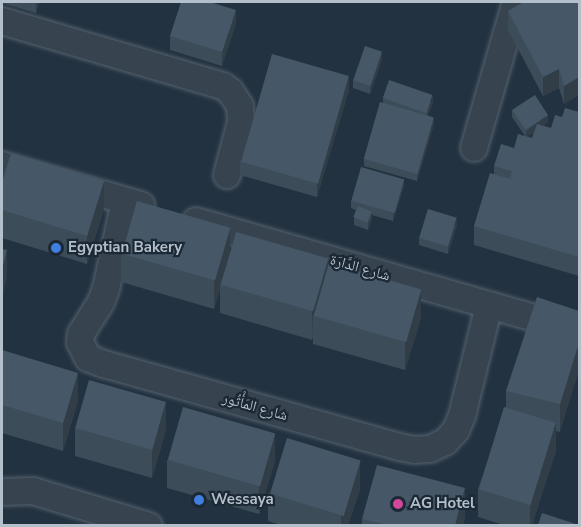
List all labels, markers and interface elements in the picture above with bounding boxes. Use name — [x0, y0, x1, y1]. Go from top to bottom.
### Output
place label: Egyptian Bakery — [68, 239, 182, 257]
marker: Egyptian Bakery — [49, 241, 63, 255]
street label: شارع الدَّارَة — [328, 251, 392, 285]
street label: شارع المَأْثُور — [220, 389, 290, 425]
place label: Wessaya — [211, 491, 274, 509]
marker: Wessaya — [192, 493, 206, 507]
place label: AG Hotel — [410, 495, 475, 513]
marker: AG Hotel — [391, 497, 405, 511]

